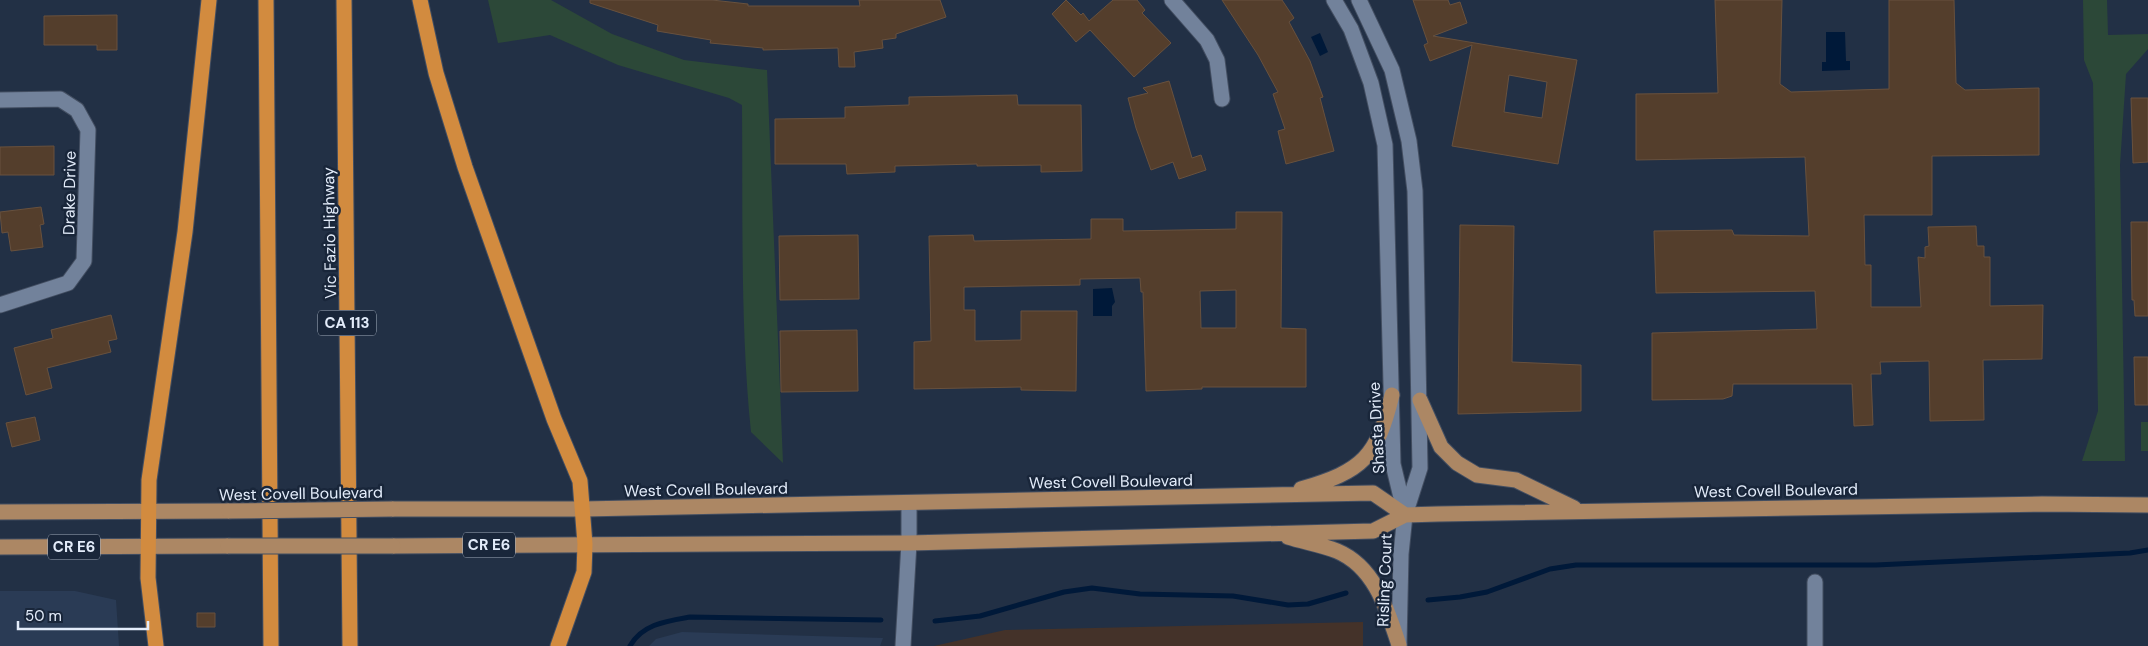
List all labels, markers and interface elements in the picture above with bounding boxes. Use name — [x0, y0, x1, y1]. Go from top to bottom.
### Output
street label: Drake Drive — [58, 151, 81, 235]
street label: Vic Fazio Highway — [318, 167, 341, 299]
road number: CA 113 — [318, 310, 376, 336]
street label: Shasta Drive — [1364, 381, 1389, 474]
street label: West Covell Boulevard — [1029, 470, 1193, 493]
street label: West Covell Boulevard — [624, 478, 788, 501]
street label: West Covell Boulevard — [1694, 479, 1858, 502]
street label: West Covell Boulevard — [219, 482, 383, 505]
road number: CR E6 — [463, 532, 515, 558]
street label: Risling Court — [1372, 533, 1397, 627]
road number: CR E6 — [48, 534, 100, 560]
scale bar — [18, 598, 148, 630]
text: 50 m — [25, 606, 62, 626]

